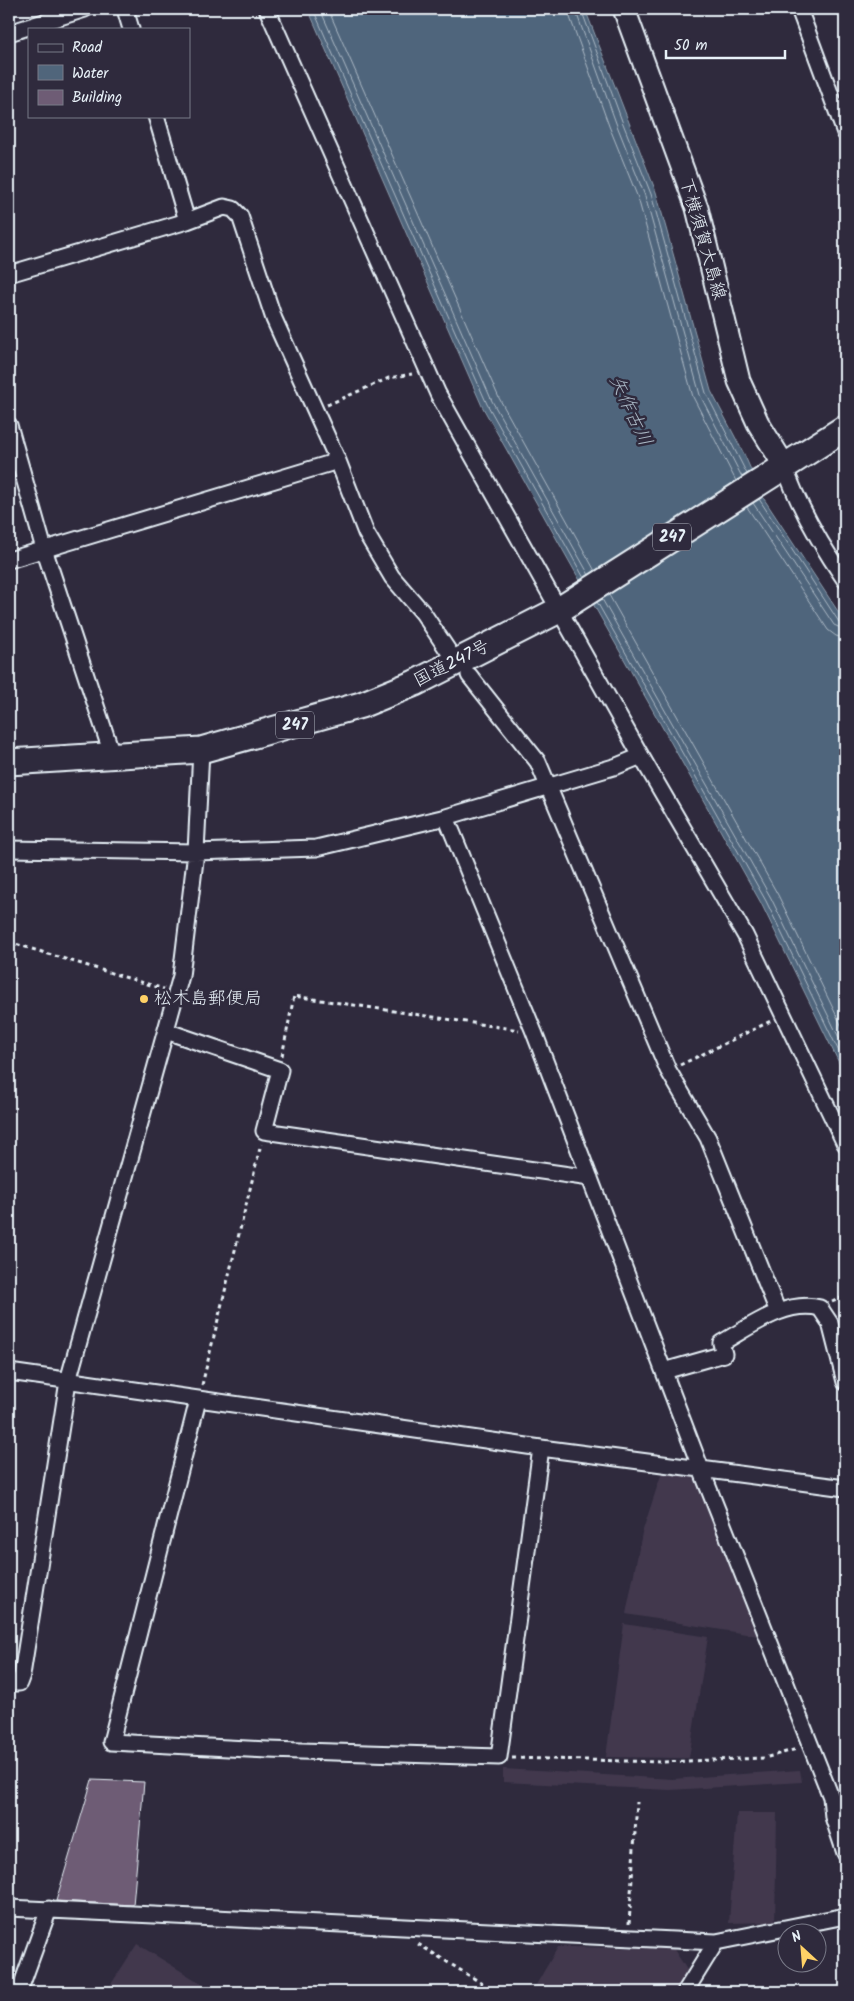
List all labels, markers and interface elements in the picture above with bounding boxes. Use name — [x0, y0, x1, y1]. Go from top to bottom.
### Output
legend — [28, 28, 190, 118]
scale bar — [666, 28, 785, 60]
text: 50 m — [674, 34, 708, 58]
text: Road — [72, 36, 103, 60]
text: Water — [72, 62, 109, 86]
text: Building — [72, 86, 122, 110]
street label: 下横須賀大島線 — [671, 174, 733, 304]
water label: 矢作古川 — [600, 370, 660, 452]
road number: 247 — [653, 524, 691, 550]
street label: 国道247号 — [409, 632, 495, 696]
road number: 247 — [276, 712, 314, 738]
place label: 松木島郵便局 — [154, 985, 262, 1014]
marker: 松木島郵便局 — [138, 993, 150, 1005]
north arrow — [776, 1924, 826, 1974]
text: N — [788, 1925, 806, 1949]

